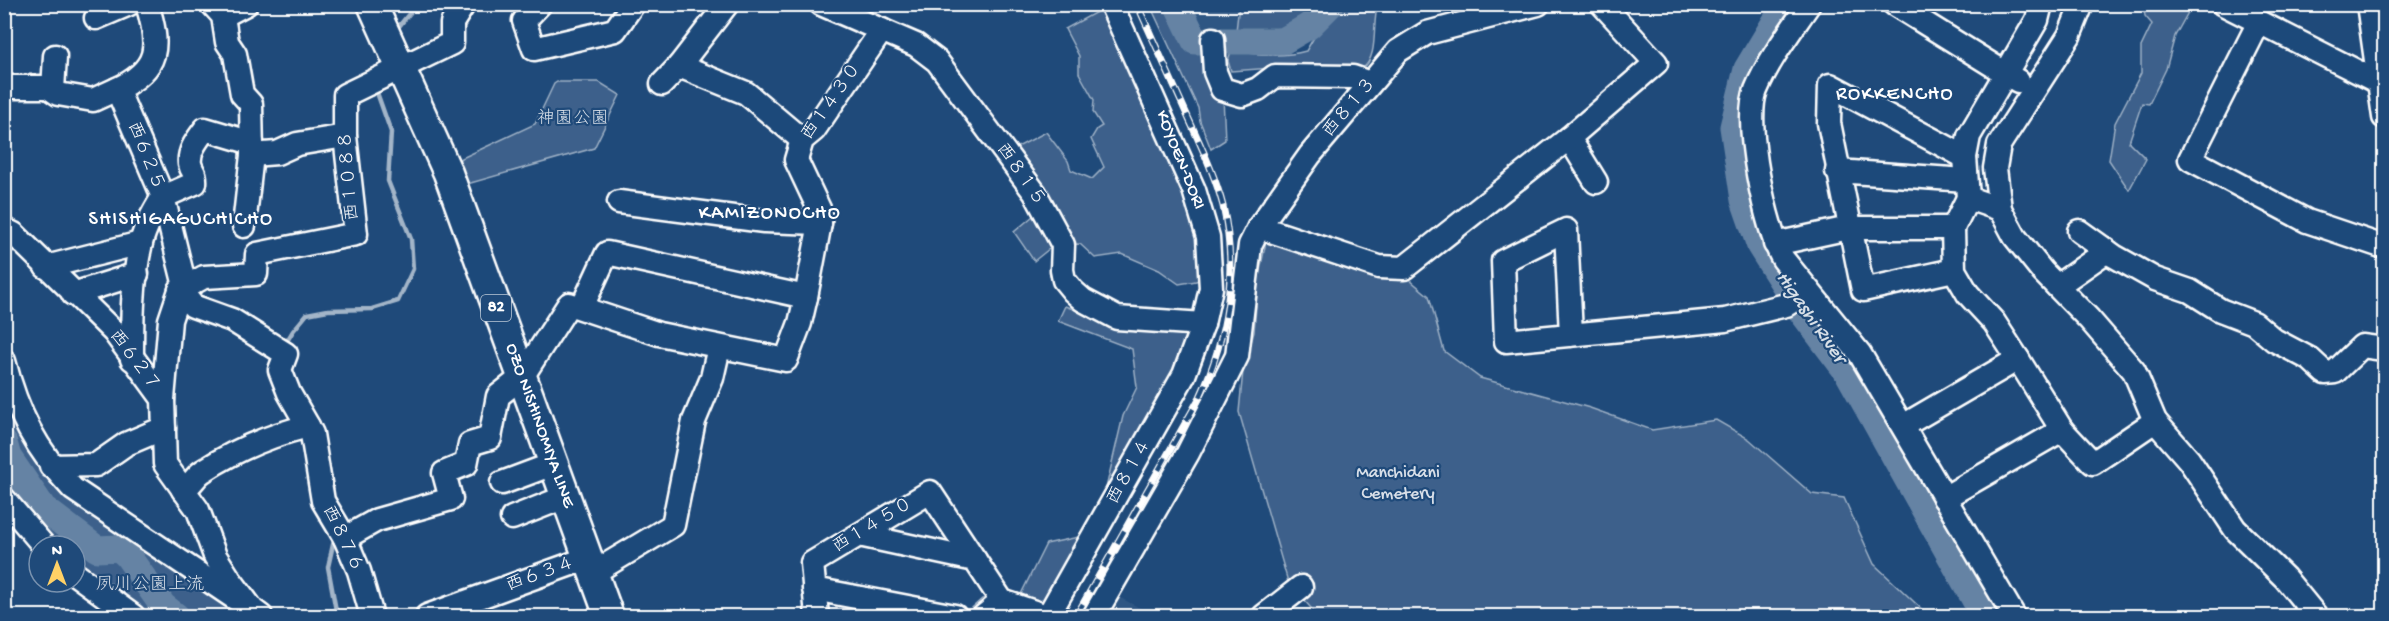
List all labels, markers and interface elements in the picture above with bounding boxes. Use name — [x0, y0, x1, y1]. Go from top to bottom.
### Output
street label: 西１４３０ — [798, 59, 866, 145]
street label: 西８１３ — [1319, 74, 1381, 142]
district label: ROKKENCHO — [1836, 84, 1954, 107]
street label: KOYOEN-DORI — [1151, 107, 1209, 213]
park label: 神園公園 — [537, 108, 609, 130]
street label: 西６２５ — [122, 119, 168, 193]
street label: 西１０８８ — [336, 130, 364, 222]
street label: 西８１５ — [991, 139, 1049, 211]
district label: KAMIZONOCHO — [699, 203, 841, 226]
district label: SHISHIGAGUCHICHO — [89, 209, 273, 232]
water label: Higashi River — [1770, 268, 1852, 371]
road number: 82 — [481, 295, 511, 321]
street label: 西６２７ — [104, 326, 164, 396]
street label: OZO NISHINOMIYA LINE — [500, 341, 580, 511]
street label: 西８１４ — [1103, 435, 1157, 509]
park label: Manchidani Cemetery — [1356, 463, 1440, 505]
street label: 西１４５０ — [829, 494, 917, 558]
street label: 西８７６ — [317, 502, 367, 576]
north arrow — [27, 534, 87, 594]
text: N — [52, 543, 63, 562]
street label: 西６３４ — [504, 553, 578, 597]
park label: 夙川公園上流 — [96, 574, 204, 596]

